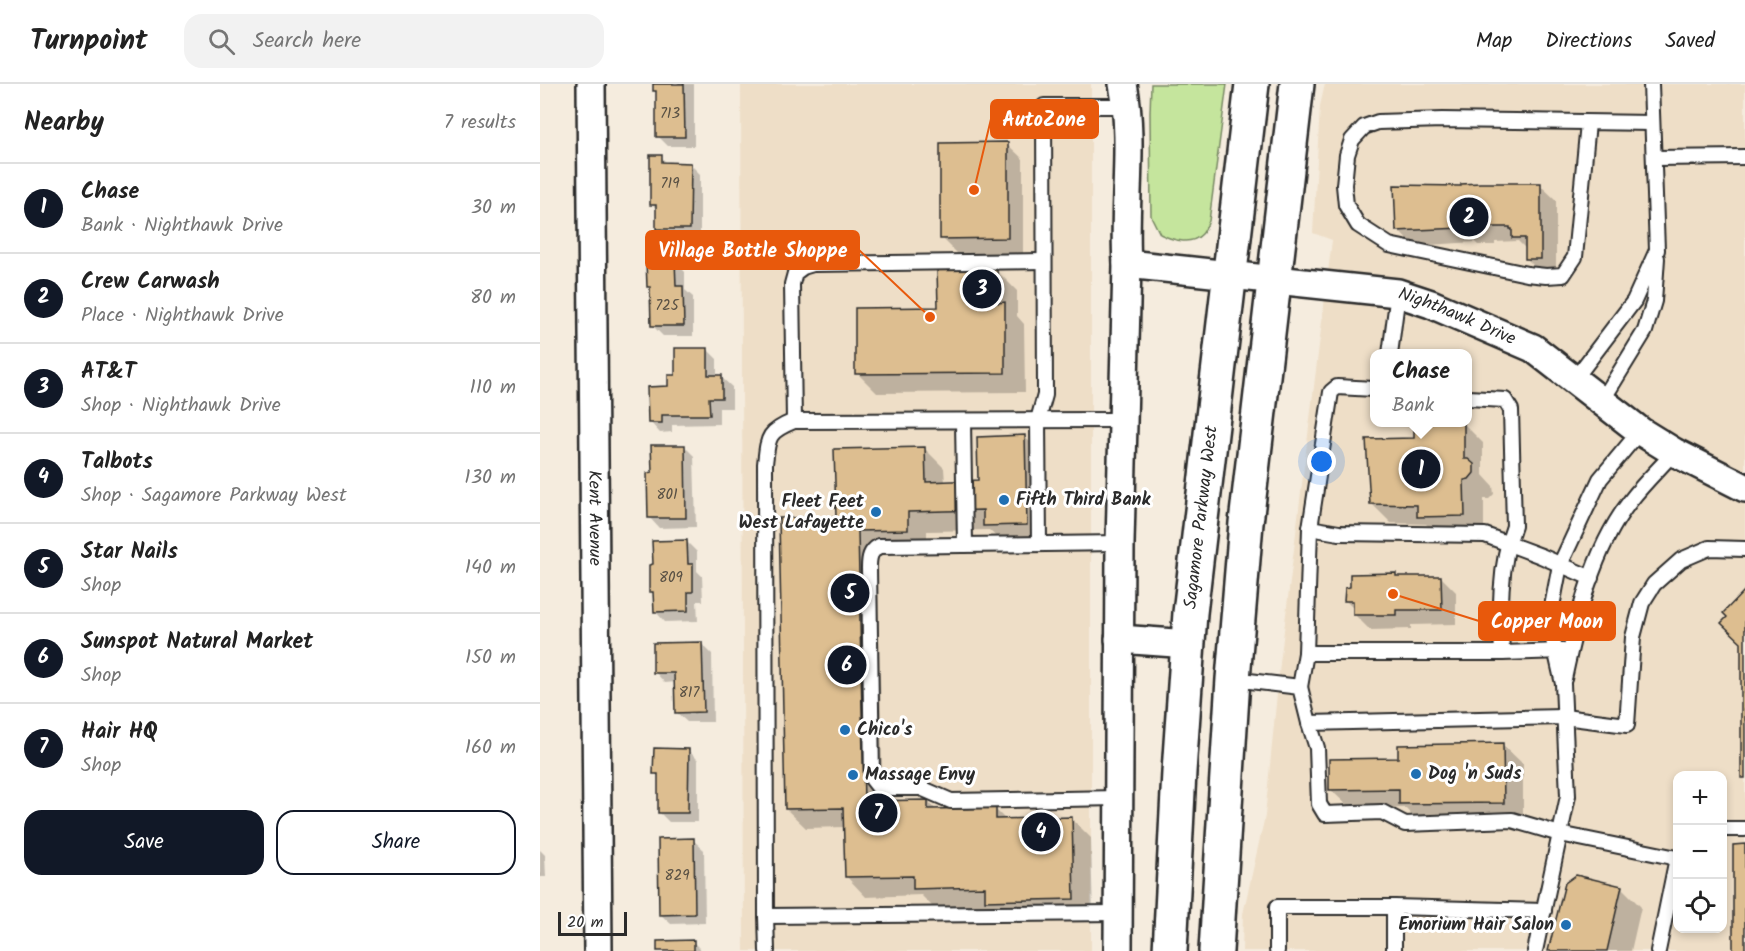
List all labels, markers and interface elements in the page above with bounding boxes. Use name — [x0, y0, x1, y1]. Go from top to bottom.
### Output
search box — [184, 14, 604, 68]
text: Turnpoint — [30, 19, 148, 64]
text: Search here — [253, 24, 361, 59]
icon: search — [205, 25, 238, 58]
text: Map — [1476, 25, 1512, 58]
text: Directions — [1545, 25, 1632, 58]
text: Saved — [1665, 25, 1715, 58]
callout: AutoZone — [991, 100, 1098, 138]
text: Nearby — [24, 102, 104, 144]
house number: 713 — [660, 102, 681, 126]
text: AutoZone — [1002, 105, 1086, 137]
text: 7 results — [444, 107, 516, 139]
house number: 719 — [661, 172, 680, 196]
text: Chase — [81, 175, 139, 210]
text: 1 — [40, 192, 47, 224]
text: 30 m — [471, 192, 516, 224]
pin: 2 — [1450, 194, 1488, 240]
text: Bank · Nighthawk Drive — [81, 210, 283, 242]
callout: Village Bottle Shoppe — [646, 231, 859, 269]
text: Village Bottle Shoppe — [659, 236, 848, 268]
text: Crew Carwash — [81, 265, 220, 300]
pin: 3 — [962, 266, 1002, 312]
street label: Nighthawk Drive — [1394, 280, 1521, 353]
text: 2 — [38, 282, 49, 314]
text: 80 m — [470, 282, 516, 314]
house number: 725 — [655, 294, 680, 318]
text: Place · Nighthawk Drive — [81, 300, 284, 332]
popup — [1370, 349, 1472, 427]
text: AT&T — [81, 355, 136, 390]
text: Chase — [1392, 355, 1450, 390]
text: 3 — [38, 372, 49, 404]
text: 110 m — [470, 372, 516, 404]
text: Shop · Nighthawk Drive — [81, 390, 281, 422]
text: Bank — [1392, 390, 1434, 422]
street label: Sagamore Parkway West — [1176, 423, 1226, 611]
text: Talbots — [81, 445, 153, 480]
pin: 1 — [1402, 446, 1440, 492]
your location — [1307, 447, 1336, 476]
text: 4 — [38, 462, 49, 494]
text: 130 m — [464, 462, 516, 494]
street label: Kent Avenue — [580, 470, 609, 566]
text: Shop · Sagamore Parkway West — [81, 480, 347, 512]
house number: 801 — [656, 483, 678, 507]
place label: Fifth Third Bank — [1016, 486, 1152, 515]
place label: Fleet Feet West Lafayette — [738, 488, 865, 538]
marker: Fifth Third Bank — [997, 493, 1011, 507]
marker: Fleet Feet West Lafayette — [869, 505, 883, 519]
text: Star Nails — [81, 535, 178, 570]
text: 5 — [38, 552, 49, 584]
text: 140 m — [465, 552, 516, 584]
house number: 809 — [659, 566, 684, 590]
text: Shop — [81, 570, 121, 602]
pin: 5 — [830, 570, 870, 616]
callout: Copper Moon — [1479, 602, 1615, 640]
text: Copper Moon — [1491, 607, 1603, 639]
text: Sunspot Natural Market — [81, 625, 313, 660]
text: 6 — [38, 642, 49, 674]
text: 150 m — [465, 642, 516, 674]
pin: 6 — [828, 642, 866, 688]
text: Shop — [81, 660, 121, 692]
house number: 817 — [679, 681, 700, 705]
text: Hair HQ — [81, 715, 158, 750]
place label: Chico's — [857, 716, 913, 745]
marker: Chico's — [838, 723, 852, 737]
text: 7 — [39, 732, 48, 764]
text: 160 m — [465, 732, 516, 764]
text: Shop — [81, 750, 121, 782]
place label: Dog 'n Suds — [1428, 760, 1522, 789]
place label: Massage Envy — [865, 761, 976, 790]
marker: Dog 'n Suds — [1409, 767, 1423, 781]
marker: Massage Envy — [846, 768, 860, 782]
map controls — [1673, 771, 1727, 933]
button: + — [1673, 771, 1727, 825]
pin: 7 — [858, 790, 898, 836]
button: Save — [24, 810, 264, 875]
button: Share — [276, 810, 516, 875]
pin: 4 — [1022, 810, 1060, 855]
button: − — [1673, 825, 1727, 879]
house number: 829 — [664, 864, 690, 888]
button: locate — [1673, 879, 1727, 933]
scale bar — [558, 909, 627, 936]
text: 20 m — [567, 910, 603, 935]
place label: Emorium Hair Salon — [1398, 911, 1554, 940]
marker: Emorium Hair Salon — [1559, 918, 1573, 932]

